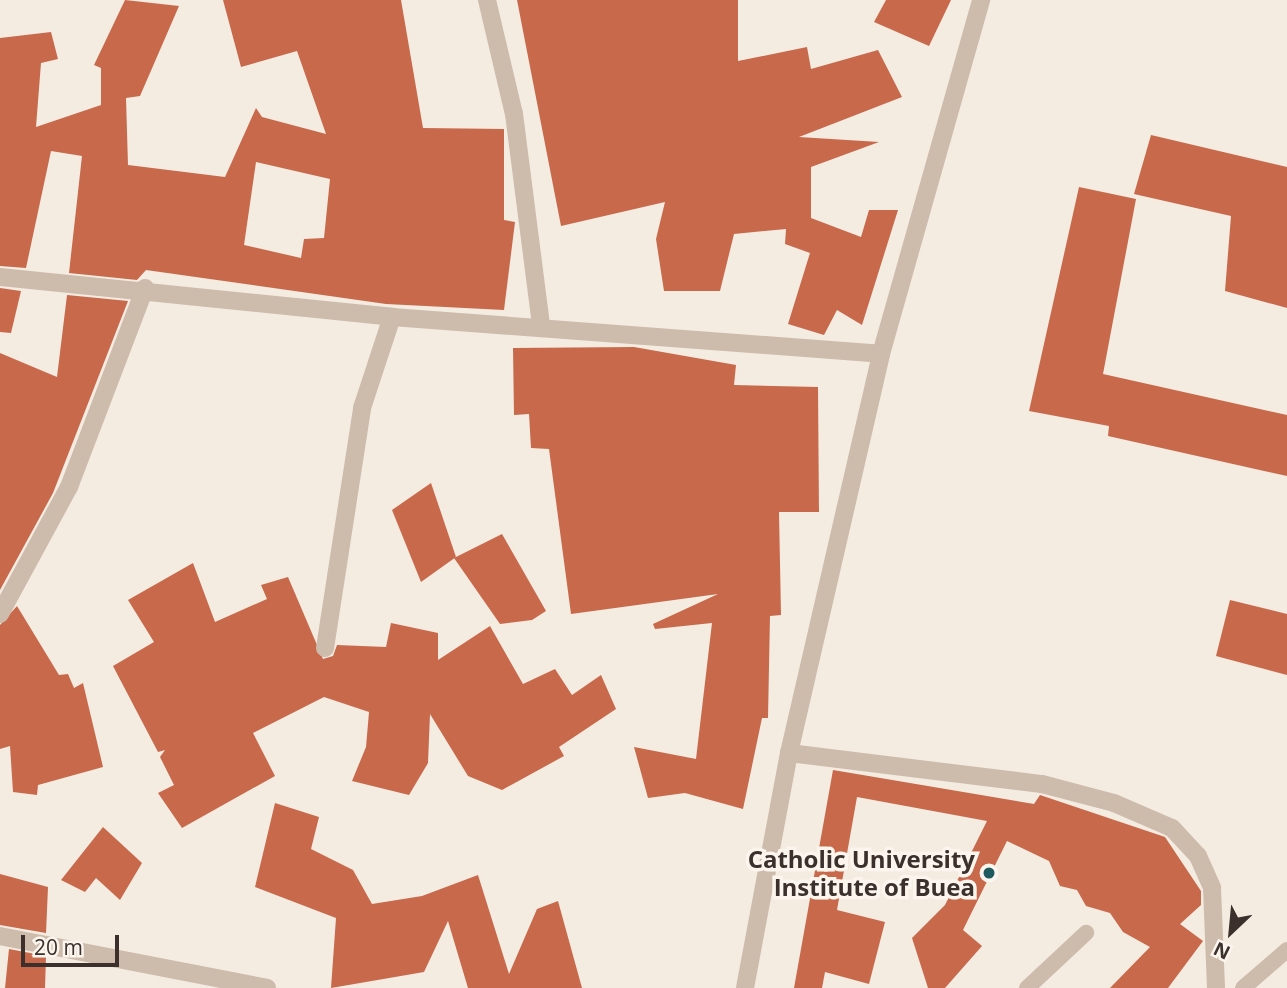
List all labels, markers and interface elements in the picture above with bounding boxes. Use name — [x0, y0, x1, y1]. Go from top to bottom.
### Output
place label: Catholic University Institute of Buea — [748, 845, 975, 901]
marker: Catholic University Institute of Buea — [981, 865, 997, 881]
north arrow — [1196, 897, 1266, 967]
scale bar — [24, 922, 122, 966]
text: 20 m — [34, 933, 83, 961]
text: N — [1209, 936, 1234, 966]

